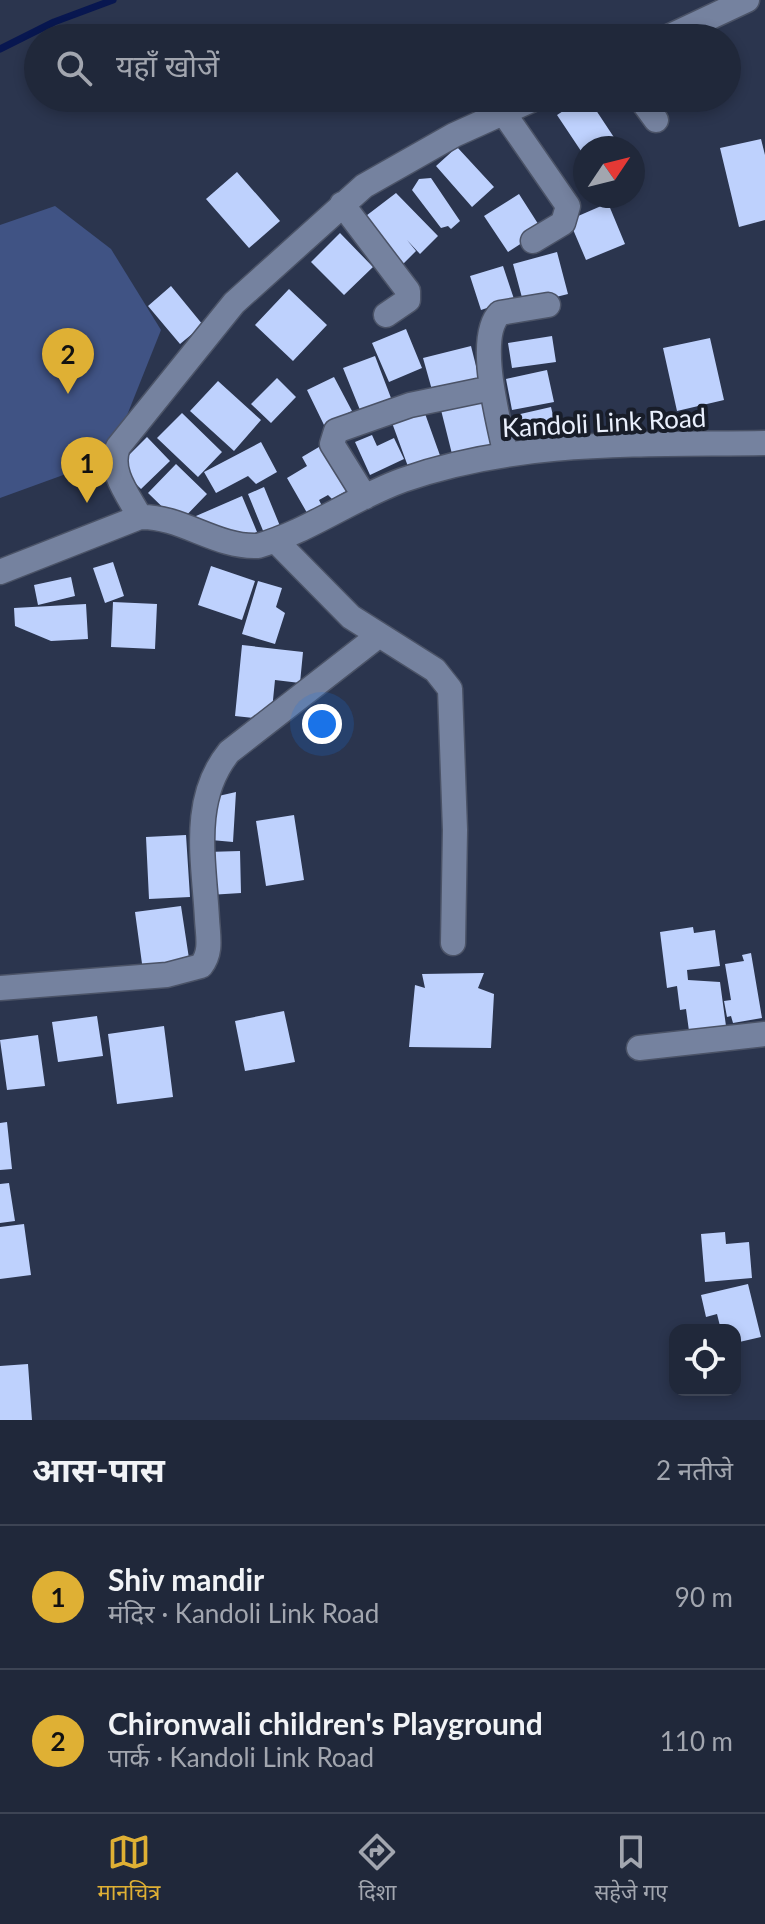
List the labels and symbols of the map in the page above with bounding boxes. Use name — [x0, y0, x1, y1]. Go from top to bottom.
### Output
north arrow — [573, 136, 645, 208]
pin: 2 — [42, 328, 94, 394]
street label: Kandoli Link Road — [501, 401, 707, 443]
pin: 1 — [61, 437, 113, 503]
your location — [302, 704, 342, 744]

